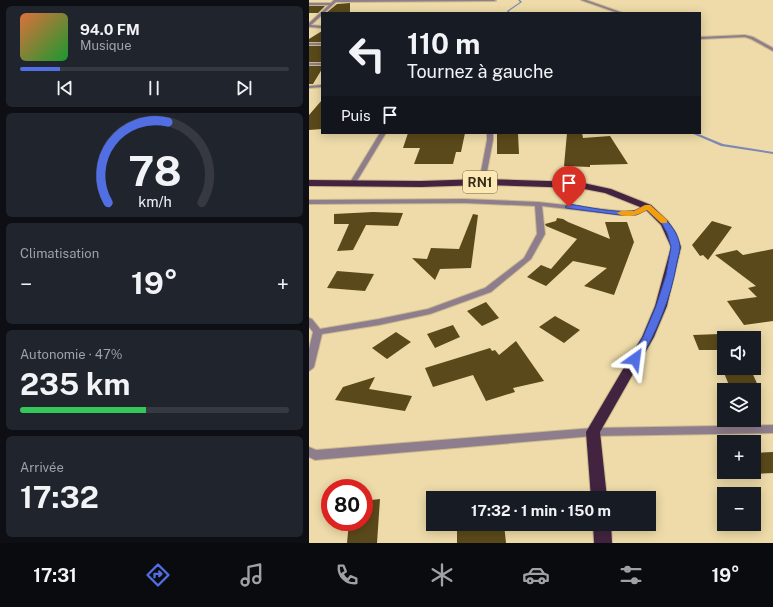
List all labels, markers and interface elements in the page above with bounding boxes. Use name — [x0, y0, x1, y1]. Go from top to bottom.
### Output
text: 94.0 FM — [80, 21, 140, 38]
text: 110 m — [407, 27, 480, 60]
icon: left — [341, 28, 393, 80]
text: Musique — [80, 38, 132, 53]
text: Tournez à gauche — [407, 61, 554, 82]
icon: previous — [54, 77, 76, 99]
icon: pause — [143, 77, 165, 99]
icon: next — [233, 77, 255, 99]
icon: arrive — [379, 104, 401, 126]
text: Puis — [341, 107, 371, 124]
text: 78 — [128, 146, 181, 195]
pin — [552, 166, 586, 207]
road number: RN1 — [463, 171, 497, 193]
icon: arrive — [558, 172, 580, 194]
text: km/h — [138, 192, 171, 209]
text: Climatisation — [20, 246, 99, 261]
text: 19° — [131, 265, 178, 301]
text: − — [20, 271, 32, 297]
text: + — [277, 271, 289, 297]
map controls — [717, 331, 761, 531]
button: sound — [717, 331, 761, 375]
position arrow — [614, 338, 656, 380]
text: Autonomie · 47% — [20, 347, 122, 362]
text: 235 km — [20, 366, 130, 402]
button: layers — [717, 383, 761, 427]
button: + — [717, 435, 761, 479]
text: Arrivée — [20, 460, 64, 475]
text: 17:32 — [20, 479, 99, 515]
speed limit sign: 80 — [321, 479, 373, 531]
button: − — [717, 487, 761, 531]
text: 17:32 · 1 min · 150 m — [471, 502, 611, 519]
icon: directions — [144, 561, 172, 589]
icon: music — [238, 561, 266, 589]
icon: phone — [333, 561, 361, 589]
icon: climate — [428, 561, 456, 589]
icon: car — [522, 561, 550, 589]
icon: filters — [617, 561, 645, 589]
text: 17:31 — [33, 565, 77, 586]
text: 19° — [712, 565, 740, 586]

